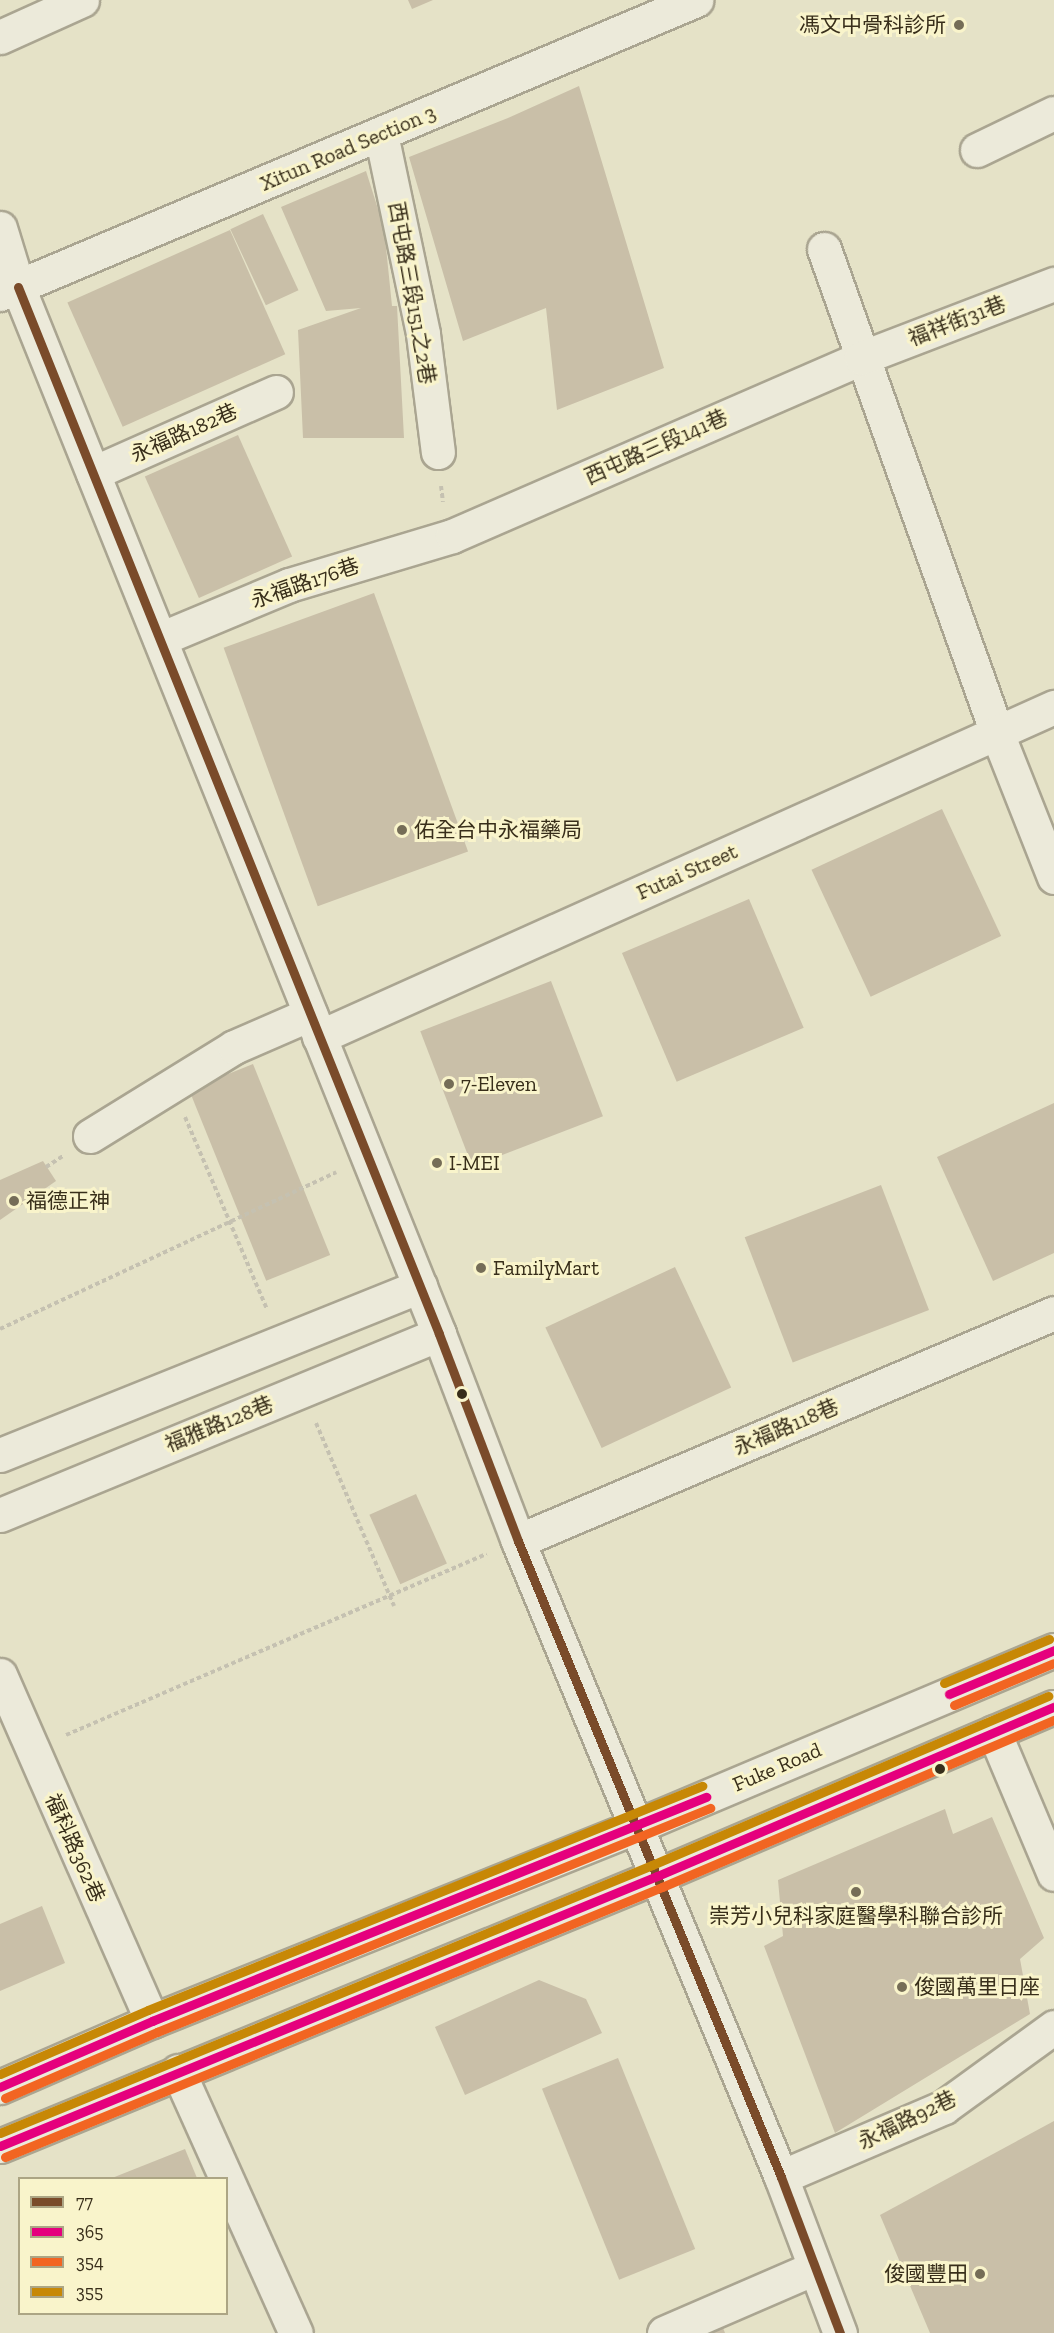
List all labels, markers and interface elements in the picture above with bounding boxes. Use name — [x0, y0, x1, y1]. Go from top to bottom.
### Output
place label: 馮文中骨科診所 — [799, 12, 946, 38]
marker: 馮文中骨科診所 — [950, 16, 968, 34]
street label: Xitun Road Section 3 — [257, 100, 439, 196]
street label: 西屯路三段151之2巷 — [384, 200, 440, 386]
street label: 福祥街31巷 — [905, 291, 1009, 351]
street label: 永福路182巷 — [127, 398, 241, 468]
street label: 西屯路三段141巷 — [581, 404, 731, 490]
street label: 永福路176巷 — [248, 553, 362, 613]
place label: 佑全台中永福藥局 — [414, 817, 582, 843]
marker: 佑全台中永福藥局 — [395, 823, 409, 837]
street label: Futai Street — [633, 839, 741, 905]
place label: 7-Eleven — [461, 1071, 537, 1097]
marker: 7-Eleven — [442, 1077, 456, 1091]
place label: I-MEI — [449, 1150, 500, 1176]
marker: I-MEI — [430, 1156, 444, 1170]
place label: 福德正神 — [26, 1188, 110, 1214]
marker: 福德正神 — [7, 1194, 21, 1208]
place label: FamilyMart — [493, 1255, 599, 1281]
marker: FamilyMart — [474, 1261, 488, 1275]
unlabelled marker — [456, 1388, 468, 1400]
street label: 福雅路128巷 — [161, 1391, 277, 1457]
street label: 永福路118巷 — [730, 1394, 842, 1460]
street label: Fuke Road — [729, 1737, 825, 1797]
unlabelled marker — [934, 1763, 946, 1775]
street label: 福科路362巷 — [40, 1790, 110, 1906]
marker: 崇芳小兒科家庭醫學科聯合診所 — [847, 1883, 865, 1901]
place label: 崇芳小兒科家庭醫學科聯合診所 — [709, 1903, 1003, 1929]
place label: 俊國萬里日座 — [914, 1974, 1040, 2000]
marker: 俊國萬里日座 — [895, 1980, 909, 1994]
street label: 永福路92巷 — [854, 2085, 960, 2155]
legend — [18, 2177, 228, 2315]
text: 77 — [76, 2191, 93, 2213]
text: 365 — [76, 2221, 104, 2243]
text: 354 — [76, 2251, 104, 2273]
place label: 俊國豐田 — [884, 2261, 968, 2287]
marker: 俊國豐田 — [973, 2267, 987, 2281]
text: 355 — [76, 2281, 103, 2303]

